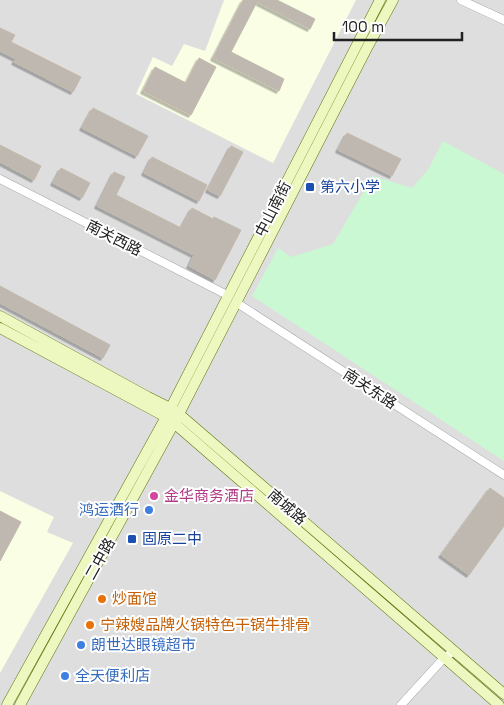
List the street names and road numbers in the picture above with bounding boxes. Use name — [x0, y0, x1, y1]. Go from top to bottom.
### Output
street label: 中山南街 — [250, 178, 295, 240]
street label: 南关西路 — [83, 215, 145, 260]
street label: 南关东路 — [340, 364, 401, 413]
street label: 南城路 — [264, 485, 311, 529]
street label: 二中路 — [80, 534, 119, 583]

